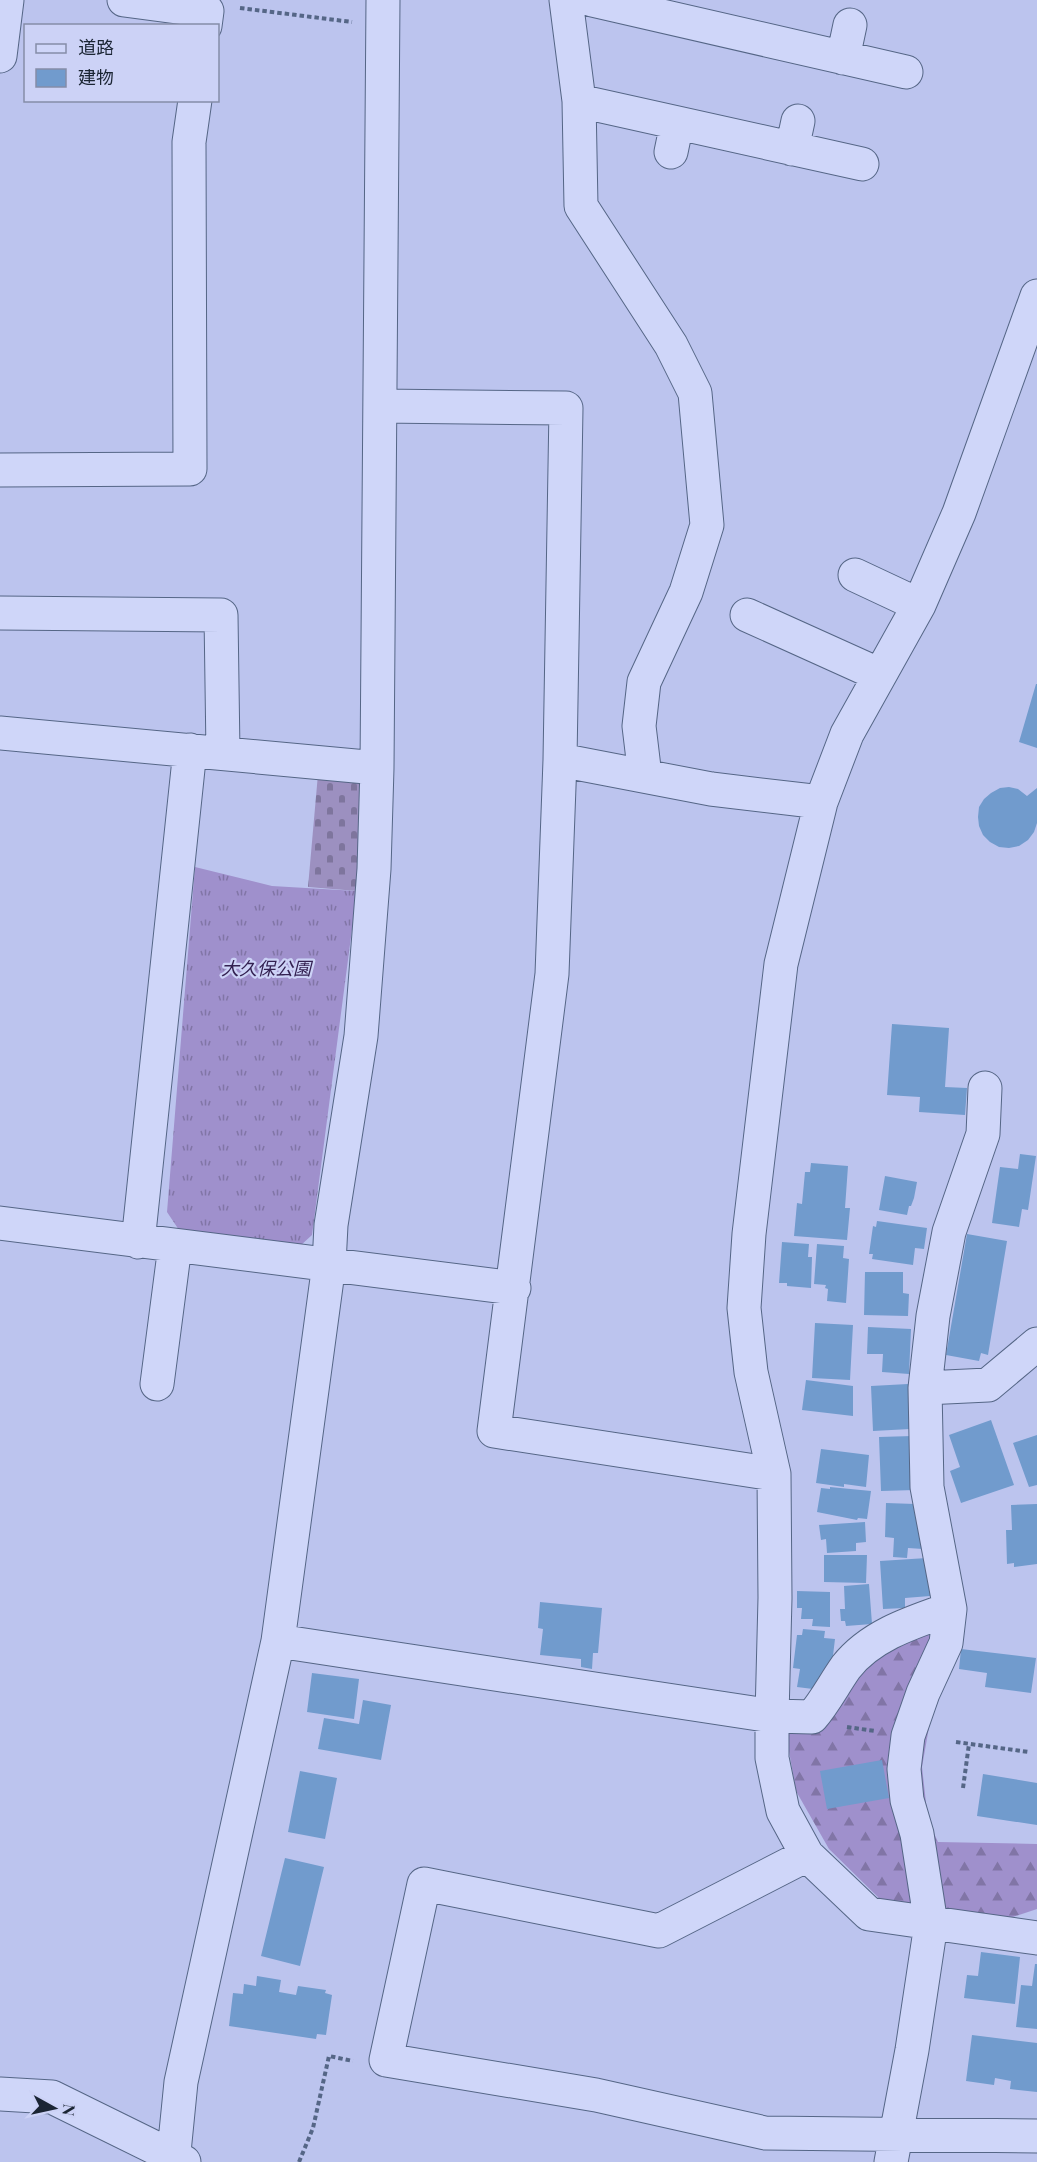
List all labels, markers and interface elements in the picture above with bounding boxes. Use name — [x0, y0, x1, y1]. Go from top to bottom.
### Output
legend — [24, 24, 219, 102]
text: 道路 — [78, 35, 114, 59]
text: 建物 — [78, 65, 114, 89]
park label: 大久保公園 — [221, 956, 314, 980]
north arrow — [24, 2078, 84, 2138]
text: N — [58, 2103, 81, 2118]

